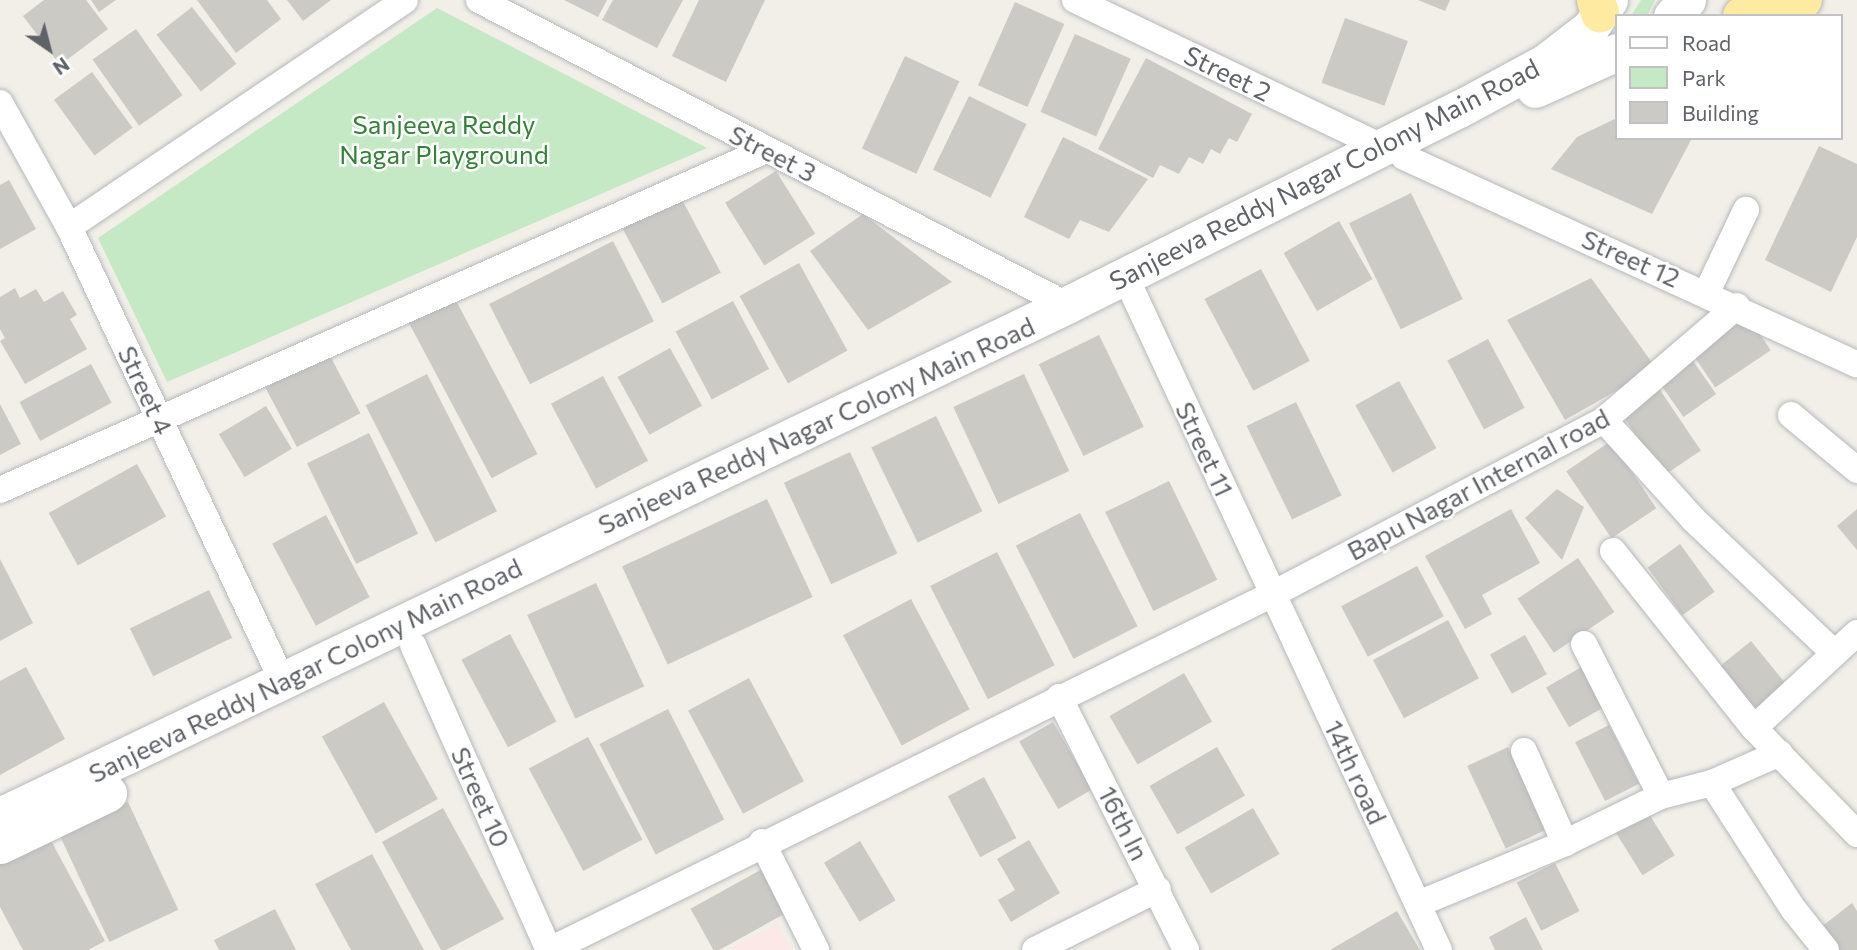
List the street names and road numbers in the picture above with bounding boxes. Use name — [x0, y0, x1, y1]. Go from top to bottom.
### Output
street label: Street 2 — [1179, 39, 1277, 107]
street label: Sanjeeva Reddy Nagar Colony Main Road — [1104, 52, 1544, 296]
street label: Street 3 — [724, 118, 822, 188]
street label: Street 12 — [1577, 223, 1685, 293]
street label: Sanjeeva Reddy Nagar Colony Main Road — [593, 310, 1039, 540]
street label: Street 4 — [112, 341, 180, 439]
street label: Street 11 — [1170, 397, 1240, 501]
street label: Bapu Nagar Internal road — [1342, 402, 1614, 566]
street label: Sanjeeva Reddy Nagar Colony Main Road — [83, 551, 527, 789]
street label: 14th road — [1318, 715, 1394, 829]
street label: Street 10 — [445, 742, 517, 852]
street label: 16th ln — [1092, 781, 1156, 865]

